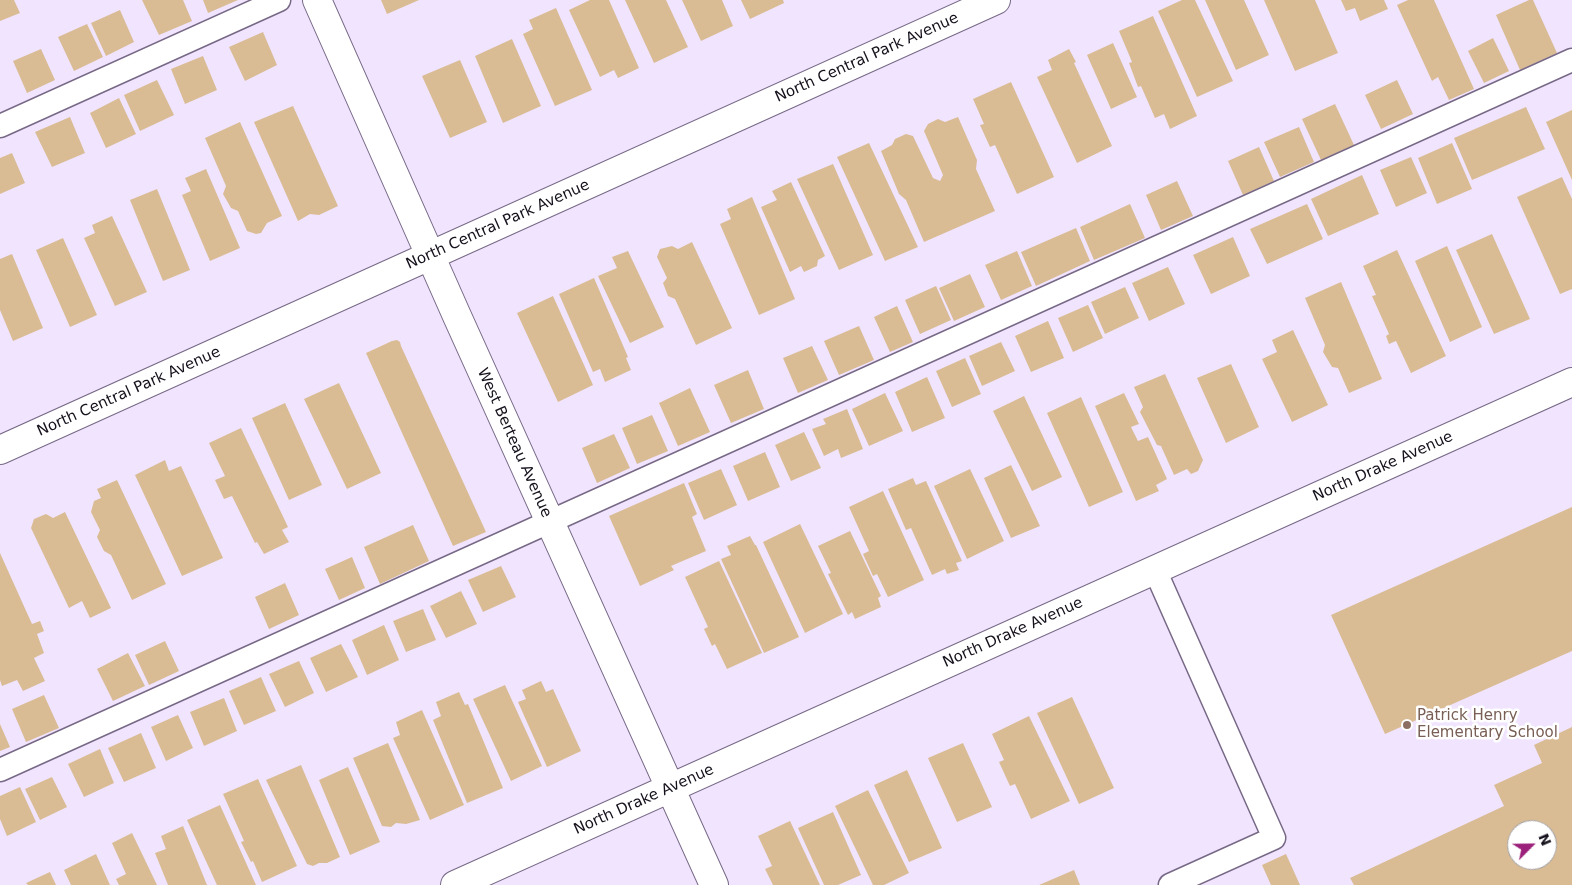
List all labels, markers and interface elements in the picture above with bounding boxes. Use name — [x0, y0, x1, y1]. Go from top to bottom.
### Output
street label: North Central Park Avenue — [772, 9, 962, 107]
street label: North Central Park Avenue — [403, 176, 593, 274]
street label: North Central Park Avenue — [34, 343, 224, 441]
street label: West Berteau Avenue — [473, 366, 555, 520]
street label: North Drake Avenue — [1310, 428, 1456, 506]
street label: North Drake Avenue — [940, 594, 1086, 672]
place label: Patrick Henry Elementary School — [1417, 707, 1558, 742]
marker: Patrick Henry Elementary School — [1401, 719, 1413, 731]
street label: North Drake Avenue — [571, 761, 717, 839]
north arrow — [1507, 820, 1557, 870]
text: N — [1535, 831, 1555, 848]

